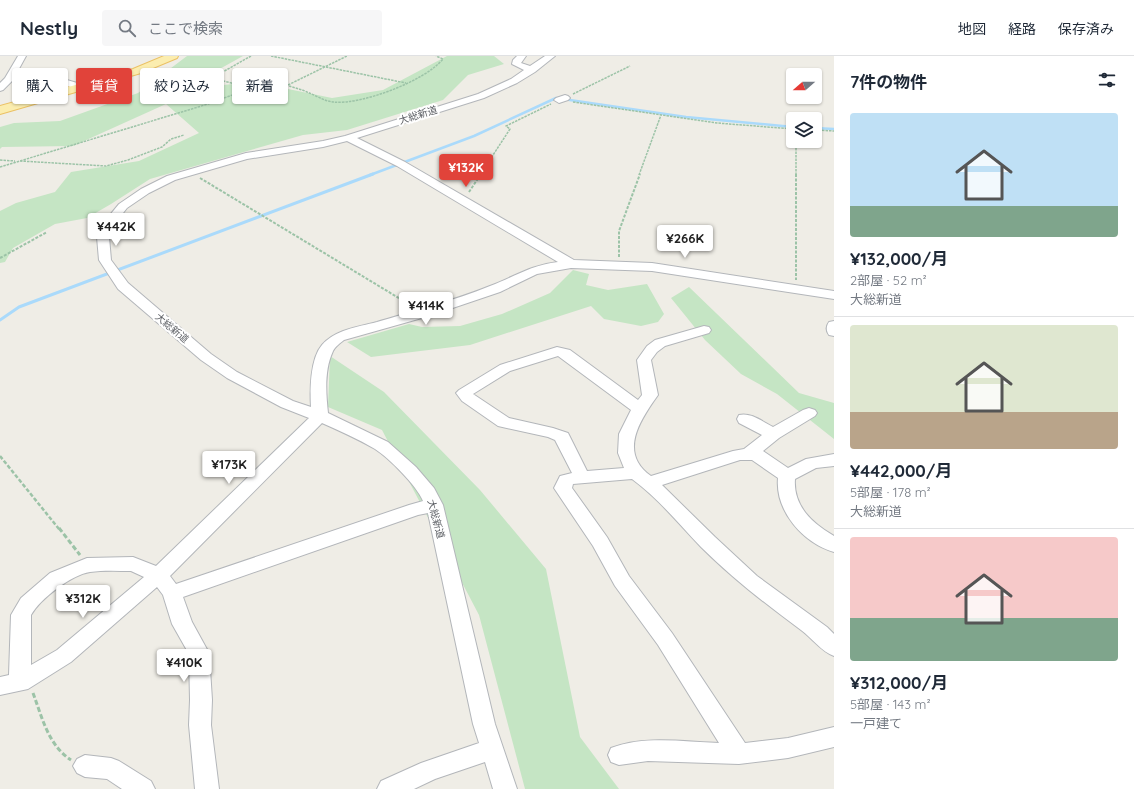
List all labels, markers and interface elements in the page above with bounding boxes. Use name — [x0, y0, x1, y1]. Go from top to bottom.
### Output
search box — [102, 10, 382, 46]
text: Nestly — [20, 16, 78, 40]
icon: search — [116, 17, 138, 39]
text: ここで検索 — [148, 19, 223, 38]
text: 地図 — [958, 20, 986, 38]
text: 経路 — [1008, 20, 1036, 38]
text: 保存済み — [1058, 20, 1114, 38]
chip: 購入 — [12, 68, 68, 104]
chip: 賃貸 — [76, 68, 132, 104]
chip: 絞り込み — [140, 68, 224, 104]
chip: 新着 — [232, 68, 288, 104]
north arrow — [786, 68, 822, 104]
map controls — [786, 68, 822, 148]
icon: filters — [1096, 69, 1118, 91]
text: 7件の物件 — [850, 71, 927, 92]
street label: 大総新道 — [397, 103, 439, 127]
button: layers — [786, 112, 822, 148]
icon: home — [948, 139, 1020, 211]
pin: ¥132K — [438, 154, 494, 188]
text: ¥132K — [448, 159, 484, 175]
pin: ¥442K — [88, 213, 144, 247]
text: ¥442K — [97, 218, 135, 234]
pin: ¥266K — [657, 225, 713, 259]
text: ¥266K — [666, 230, 704, 246]
text: ¥132,000/月 — [850, 248, 948, 269]
text: 2部屋 · 52 m² — [850, 272, 927, 288]
text: 大総新道 — [850, 291, 902, 307]
pin: ¥414K — [398, 292, 454, 326]
text: ¥414K — [408, 297, 444, 313]
street label: 大総新道 — [153, 310, 191, 346]
icon: home — [948, 351, 1020, 423]
pin: ¥173K — [201, 451, 257, 485]
text: ¥173K — [211, 456, 247, 472]
text: ¥442,000/月 — [850, 460, 952, 481]
text: 5部屋 · 178 m² — [850, 484, 931, 500]
street label: 大総新道 — [425, 498, 447, 540]
text: 大総新道 — [850, 503, 902, 519]
icon: home — [948, 563, 1020, 635]
pin: ¥312K — [55, 585, 111, 619]
text: ¥312K — [65, 590, 101, 606]
pin: ¥410K — [156, 649, 212, 683]
text: ¥410K — [166, 654, 202, 670]
text: ¥312,000/月 — [850, 672, 948, 693]
text: 5部屋 · 143 m² — [850, 696, 931, 712]
text: 一戸建て — [850, 715, 902, 731]

